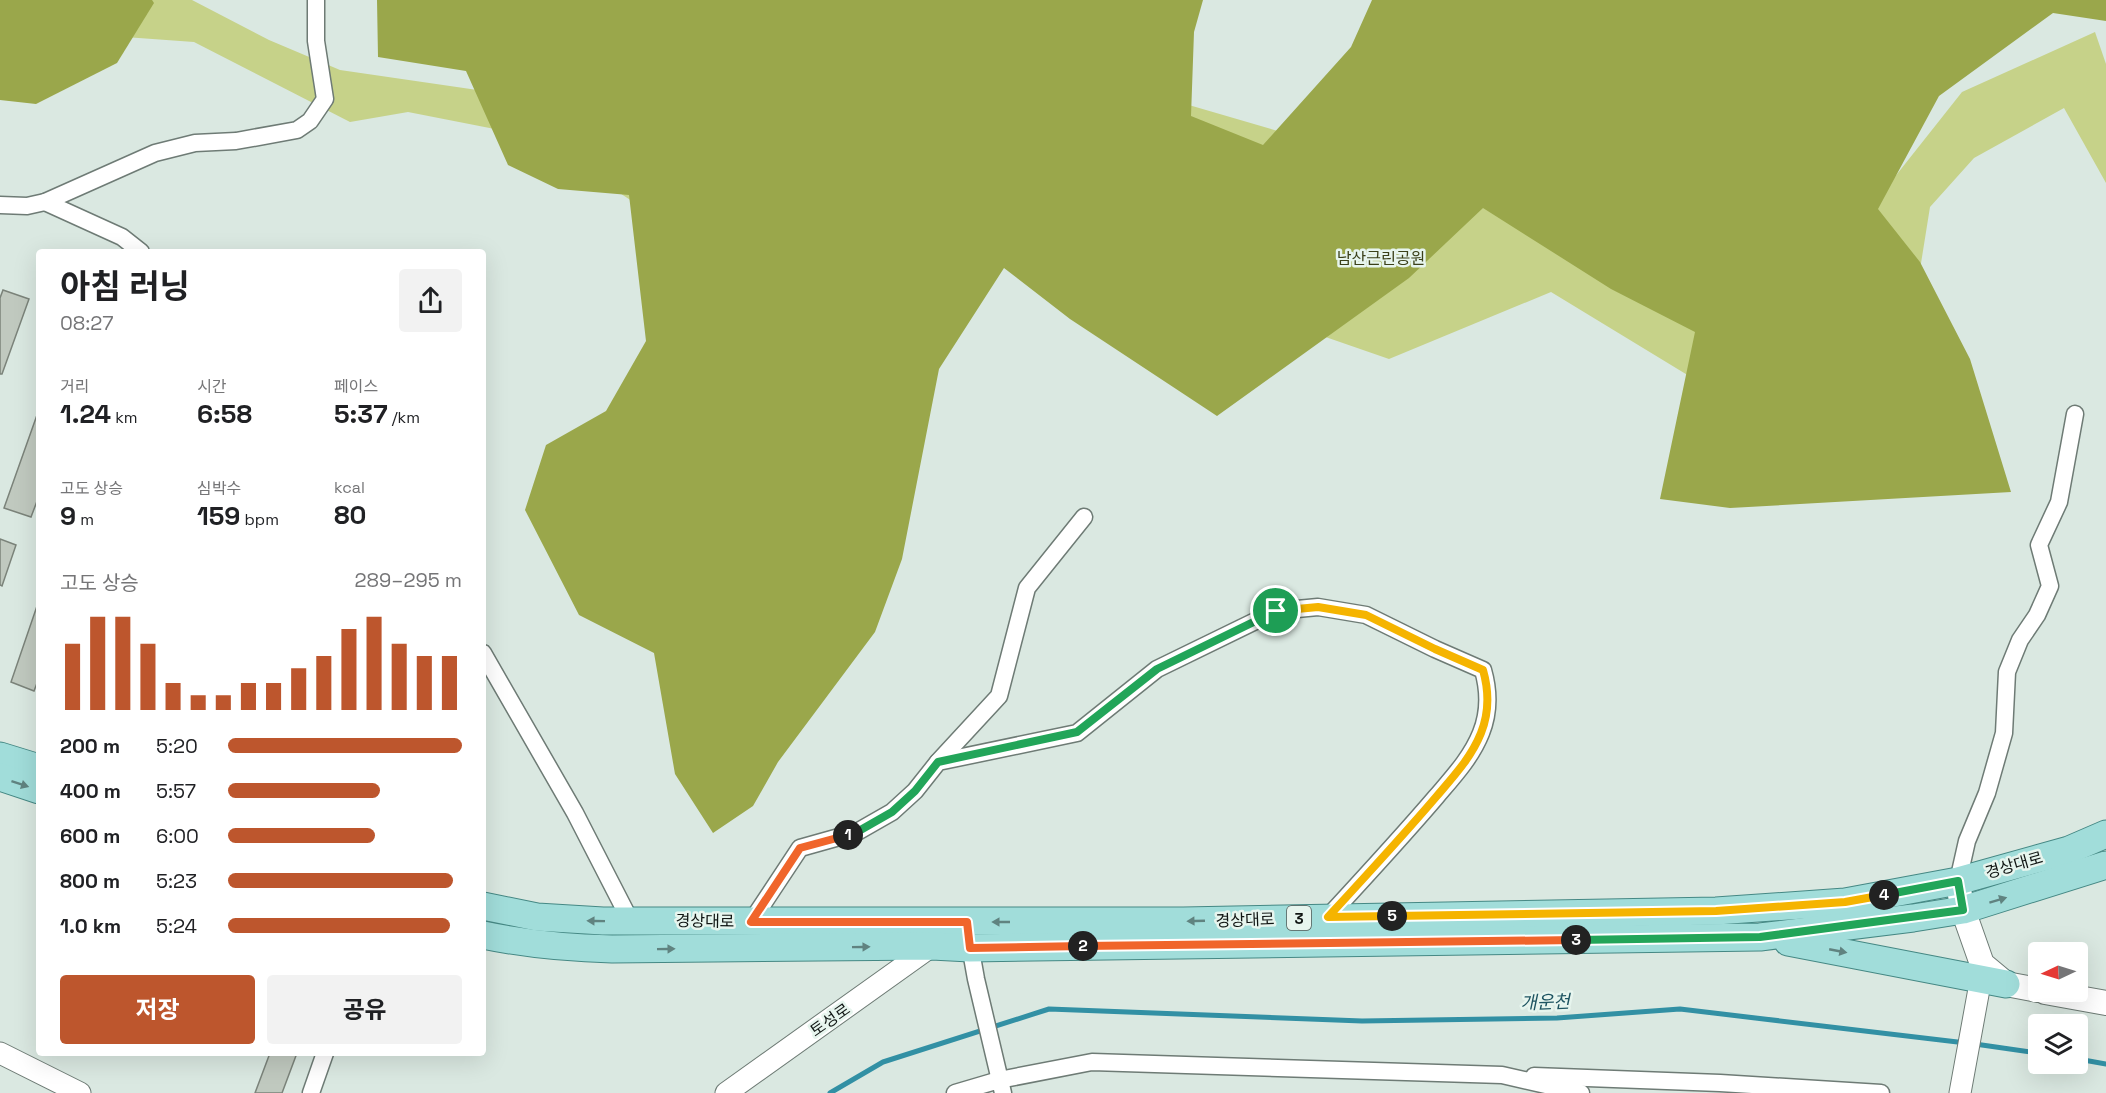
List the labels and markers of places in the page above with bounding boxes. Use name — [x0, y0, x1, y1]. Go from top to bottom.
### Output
pin — [1250, 585, 1301, 636]
pin: 1 — [833, 820, 863, 850]
pin: 4 — [1869, 880, 1899, 910]
pin: 5 — [1377, 901, 1407, 931]
pin: 3 — [1561, 925, 1591, 955]
pin: 2 — [1068, 931, 1098, 961]

